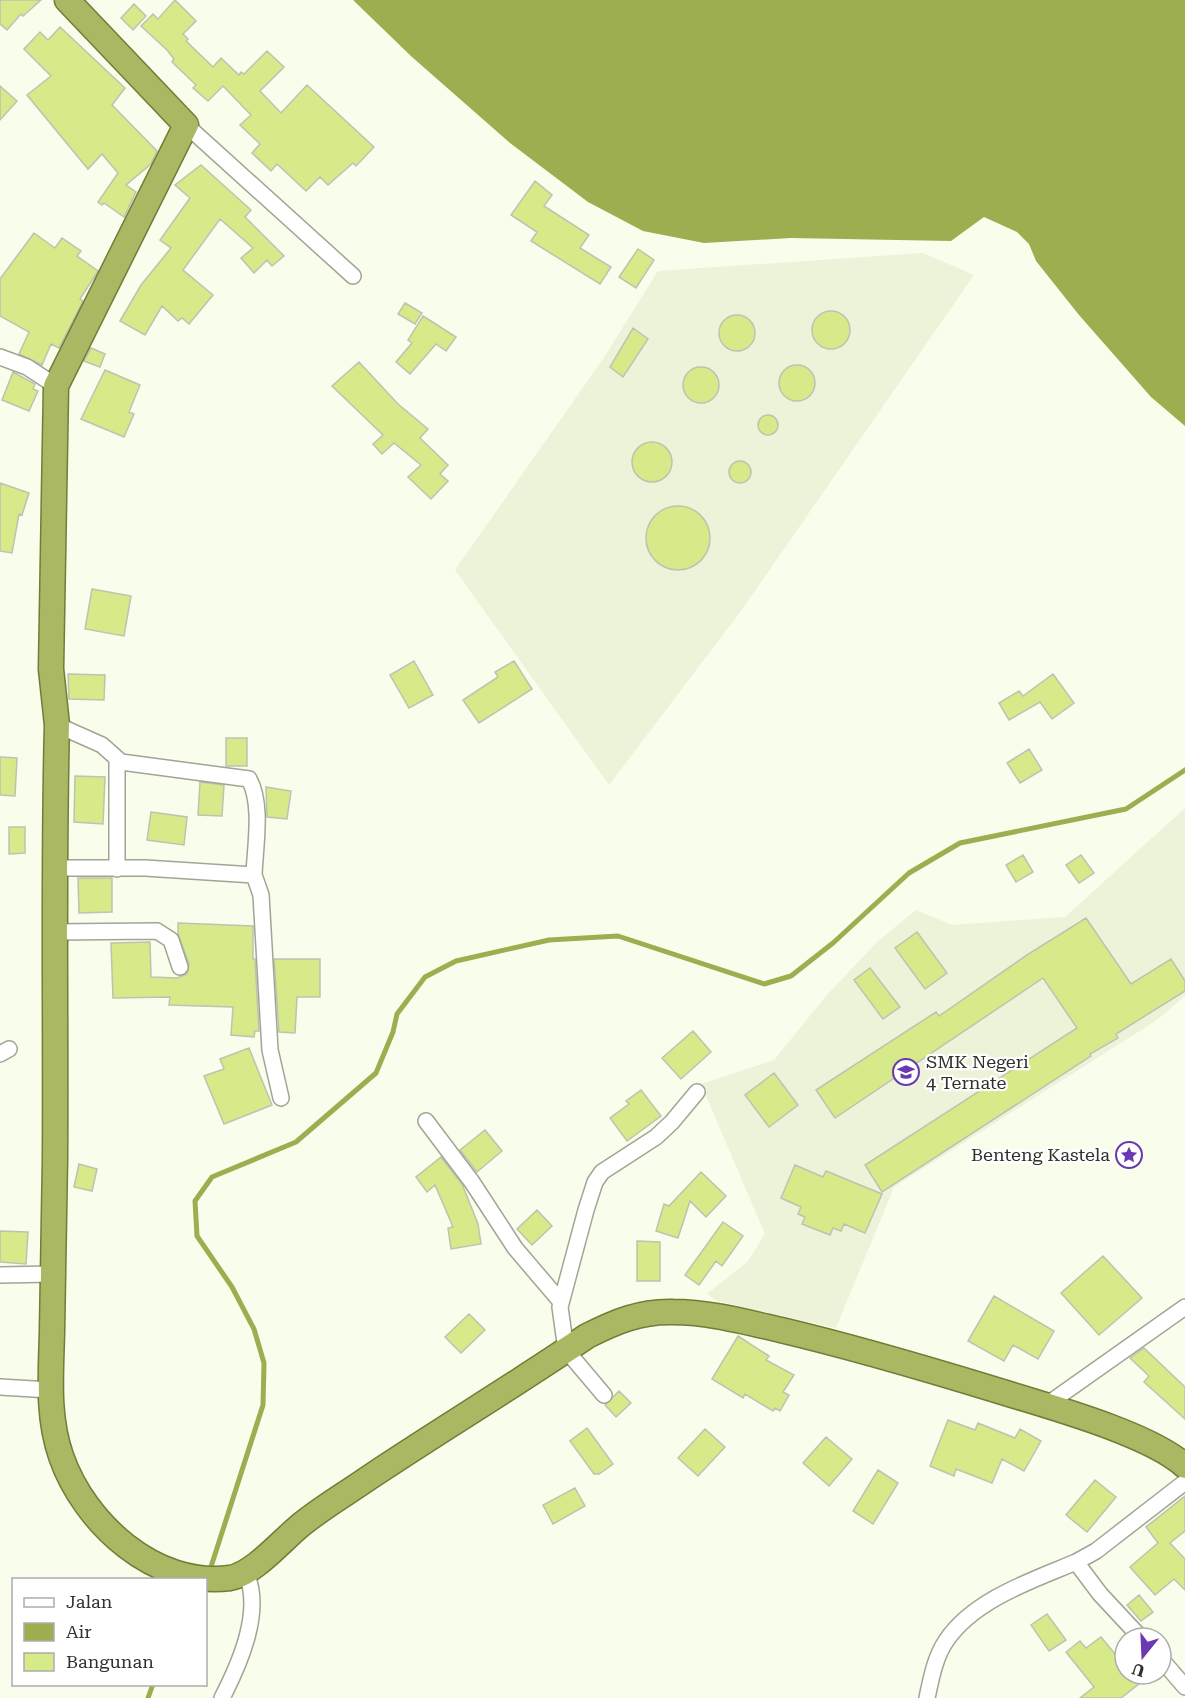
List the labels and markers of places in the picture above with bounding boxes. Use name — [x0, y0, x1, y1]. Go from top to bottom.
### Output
place label: SMK Negeri 4 Ternate — [926, 1051, 1029, 1093]
school or university icon: SMK Negeri 4 Ternate — [891, 1057, 921, 1087]
place icon: Benteng Kastela — [1114, 1140, 1144, 1170]
place label: Benteng Kastela — [971, 1144, 1110, 1165]

